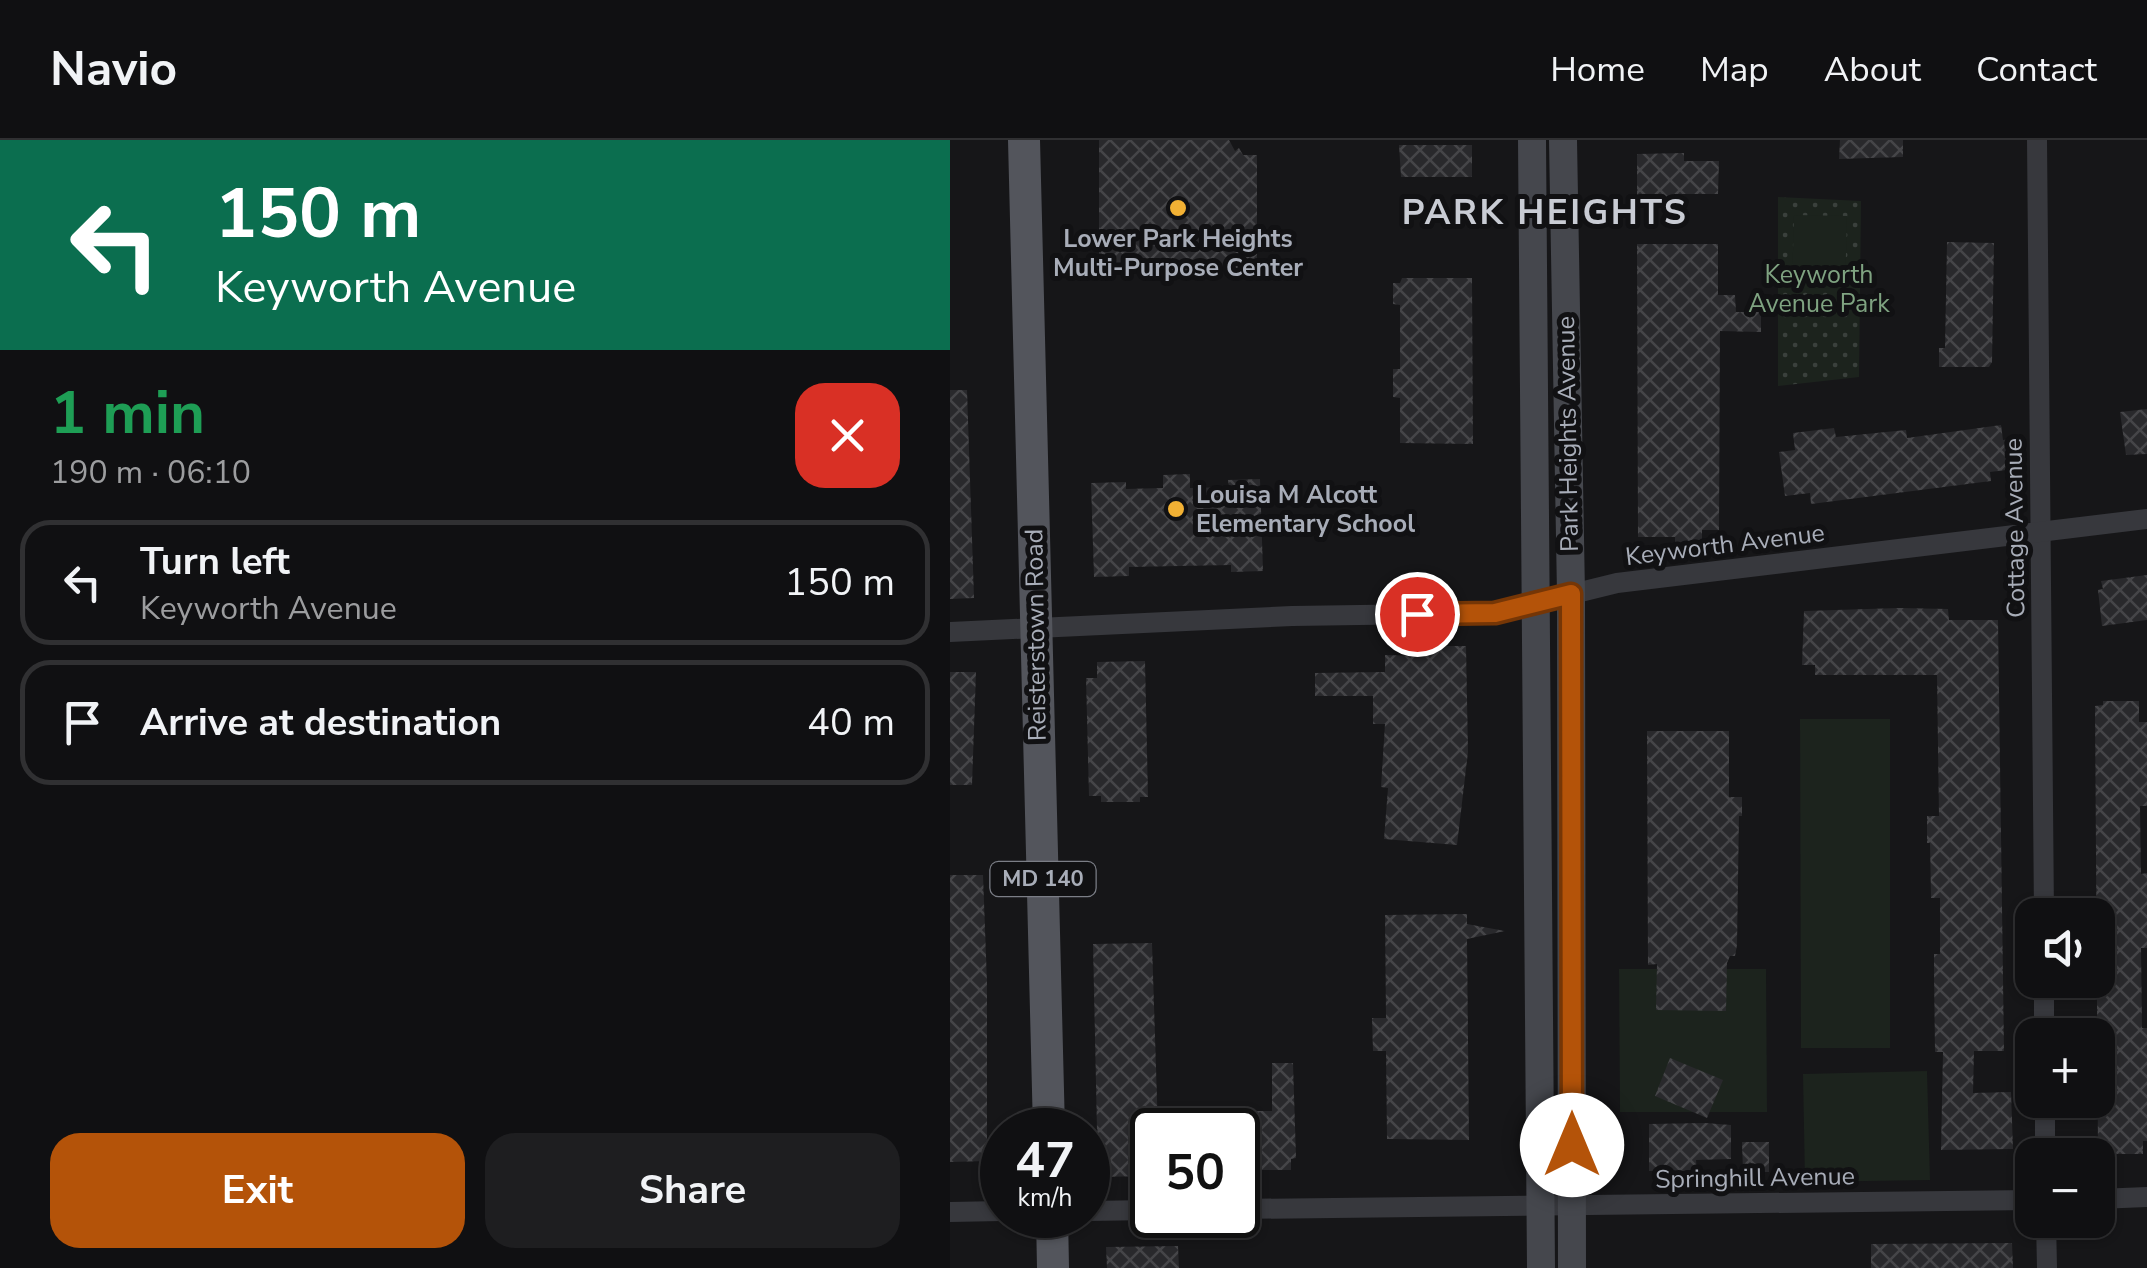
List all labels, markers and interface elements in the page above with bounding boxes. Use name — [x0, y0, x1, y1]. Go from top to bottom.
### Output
text: Navio — [50, 36, 177, 102]
text: Home — [1550, 46, 1645, 93]
text: Map — [1700, 46, 1769, 93]
text: About — [1824, 46, 1921, 93]
text: Contact — [1976, 46, 2097, 93]
text: 150 m — [215, 166, 421, 262]
icon: left — [50, 180, 180, 310]
district label: PARK HEIGHTS — [1402, 189, 1688, 236]
marker: Lower Park Heights Multi-Purpose Center — [1167, 197, 1189, 219]
place label: Lower Park Heights Multi-Purpose Center — [1053, 222, 1303, 285]
text: Keyworth Avenue — [215, 257, 576, 318]
park label: Keyworth Avenue Park — [1748, 258, 1890, 321]
street label: Park Heights Avenue — [1549, 316, 1587, 552]
text: 1 min — [50, 372, 205, 454]
button: close — [795, 383, 900, 488]
street label: Cottage Avenue — [1996, 438, 2034, 618]
text: 190 m · 06:10 — [50, 451, 251, 494]
place label: Louisa M Alcott Elementary School — [1196, 478, 1415, 541]
marker: Louisa M Alcott Elementary School — [1165, 498, 1187, 520]
street label: Keyworth Avenue — [1623, 516, 1827, 574]
street label: Reisterstown Road — [1017, 529, 1055, 741]
text: Turn left — [140, 536, 290, 587]
icon: left — [55, 555, 110, 610]
text: 150 m — [784, 557, 895, 608]
pin — [1375, 572, 1460, 657]
text: Keyworth Avenue — [140, 587, 397, 630]
icon: arrive — [1390, 587, 1445, 642]
icon: arrive — [55, 695, 110, 750]
text: Arrive at destination — [140, 697, 501, 748]
text: 40 m — [807, 697, 895, 748]
road number: MD 140 — [991, 862, 1096, 896]
map controls — [2015, 898, 2115, 1238]
button: sound — [2015, 898, 2115, 998]
button: + — [2015, 1018, 2115, 1118]
position arrow — [1520, 1093, 1624, 1197]
speed limit sign: 50 — [1130, 1108, 1260, 1238]
text: 47 — [1015, 1126, 1075, 1195]
button: Exit — [50, 1133, 465, 1248]
button: Share — [485, 1133, 900, 1248]
button: − — [2015, 1138, 2115, 1238]
street label: Springhill Avenue — [1655, 1159, 1855, 1197]
text: km/h — [1017, 1181, 1073, 1215]

